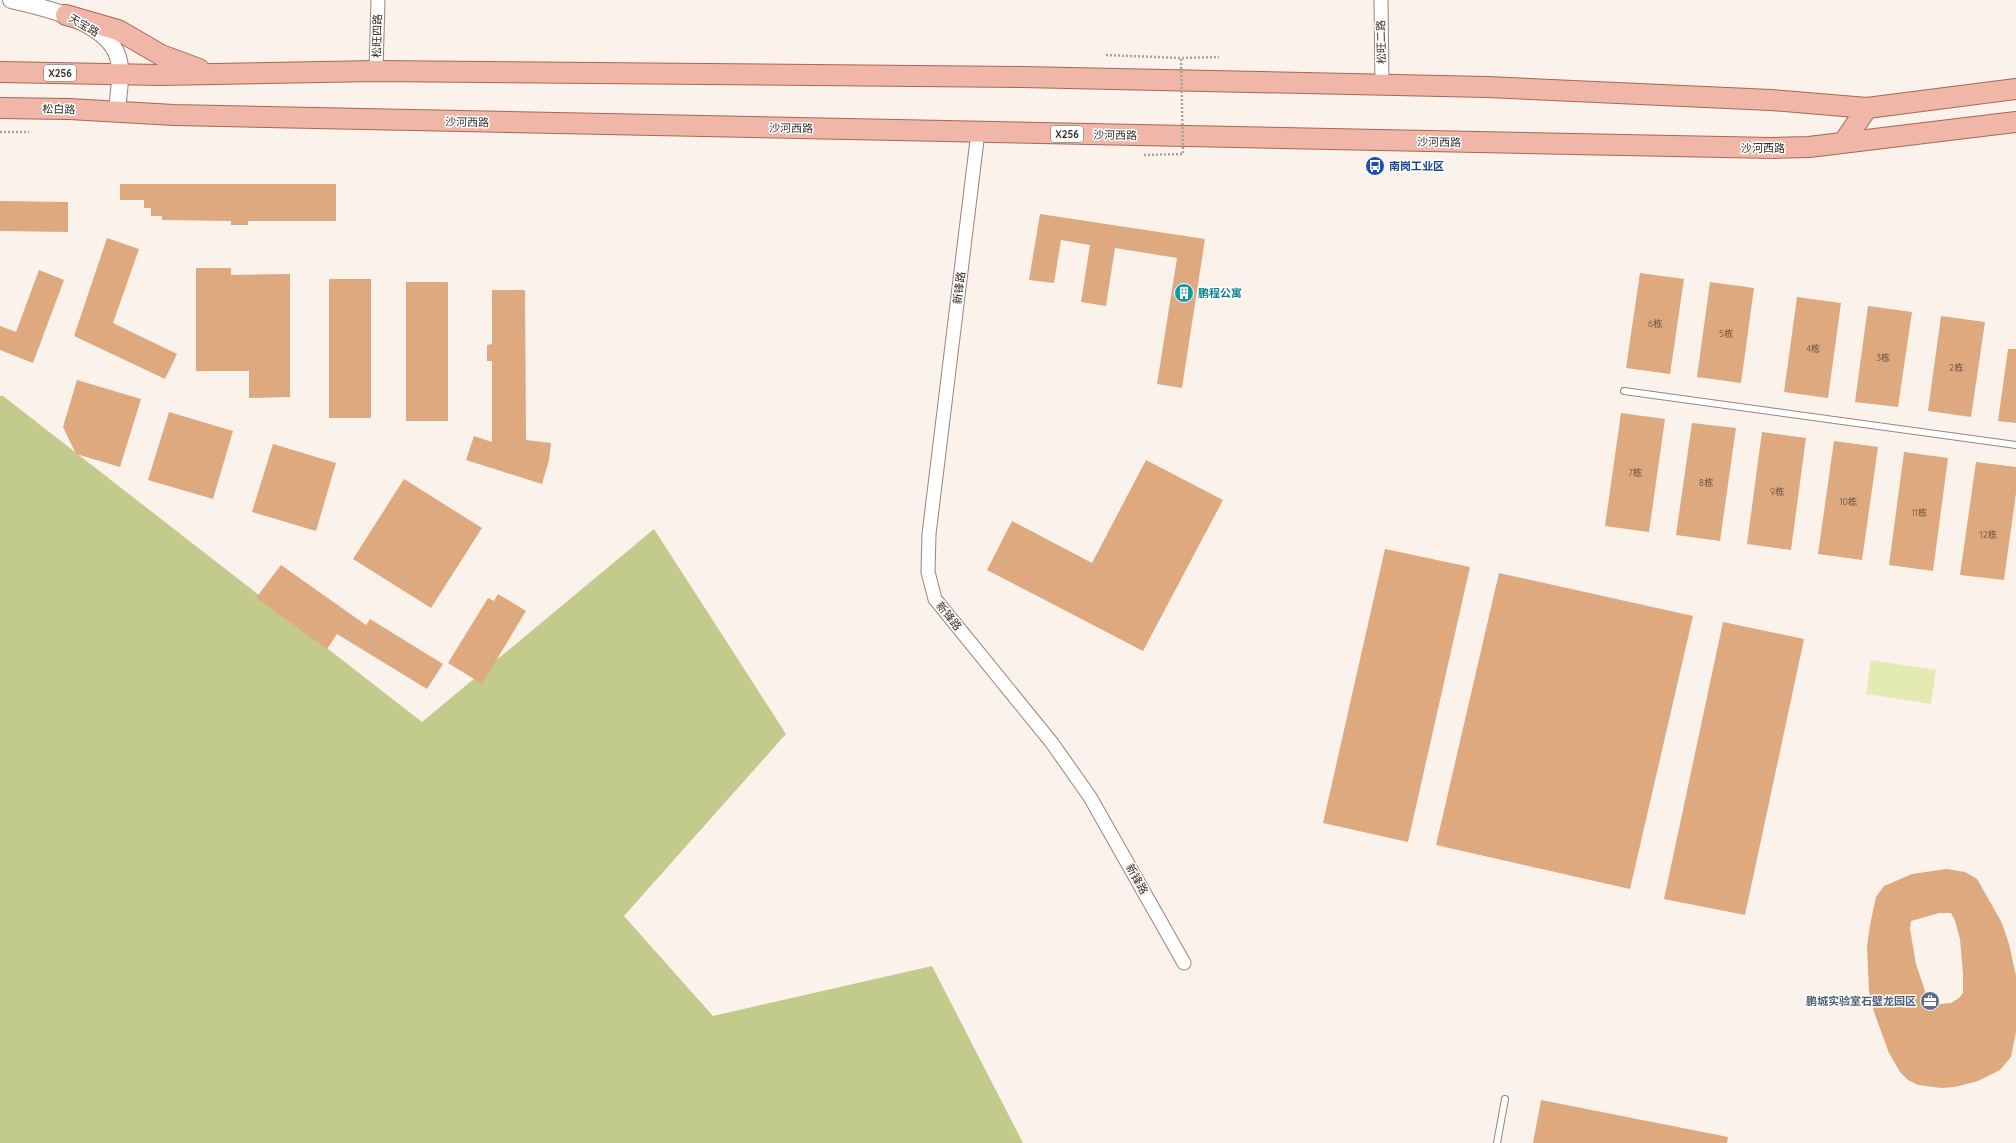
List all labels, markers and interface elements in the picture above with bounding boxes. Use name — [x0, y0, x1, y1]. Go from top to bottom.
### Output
street label: 天宝路 — [66, 11, 102, 39]
street label: 松旺四路 — [370, 14, 384, 58]
street label: 松旺二路 — [1374, 20, 1388, 64]
road number: X256 — [44, 65, 76, 81]
street label: 松白路 — [42, 101, 76, 117]
street label: 沙河西路 — [445, 115, 489, 129]
street label: 沙河西路 — [769, 121, 813, 135]
road number: X256 — [1051, 126, 1083, 142]
street label: 沙河西路 — [1093, 128, 1137, 142]
street label: 沙河西路 — [1417, 135, 1461, 149]
street label: 沙河西路 — [1741, 141, 1785, 155]
bus stop icon: 南岗工业区 — [1364, 155, 1386, 177]
place label: 南岗工业区 — [1389, 159, 1444, 173]
street label: 新锋路 — [950, 271, 968, 305]
building icon: 鹏程公寓 — [1173, 282, 1195, 304]
place label: 鹏程公寓 — [1198, 286, 1242, 300]
house number: 6栋 — [1648, 318, 1662, 329]
house number: 5栋 — [1719, 328, 1733, 339]
house number: 4栋 — [1806, 343, 1820, 354]
house number: 3栋 — [1876, 352, 1890, 363]
house number: 2栋 — [1949, 362, 1963, 373]
house number: 7栋 — [1628, 467, 1642, 478]
house number: 8栋 — [1699, 477, 1713, 488]
house number: 9栋 — [1770, 486, 1784, 497]
house number: 10栋 — [1839, 496, 1857, 507]
house number: 11栋 — [1911, 507, 1927, 518]
house number: 12栋 — [1979, 529, 1997, 540]
street label: 新锋路 — [933, 599, 965, 633]
street label: 新锋路 — [1123, 861, 1151, 897]
office icon: 鹏城实验室石壁龙园区 — [1919, 990, 1941, 1012]
place label: 鹏城实验室石壁龙园区 — [1806, 994, 1916, 1008]

